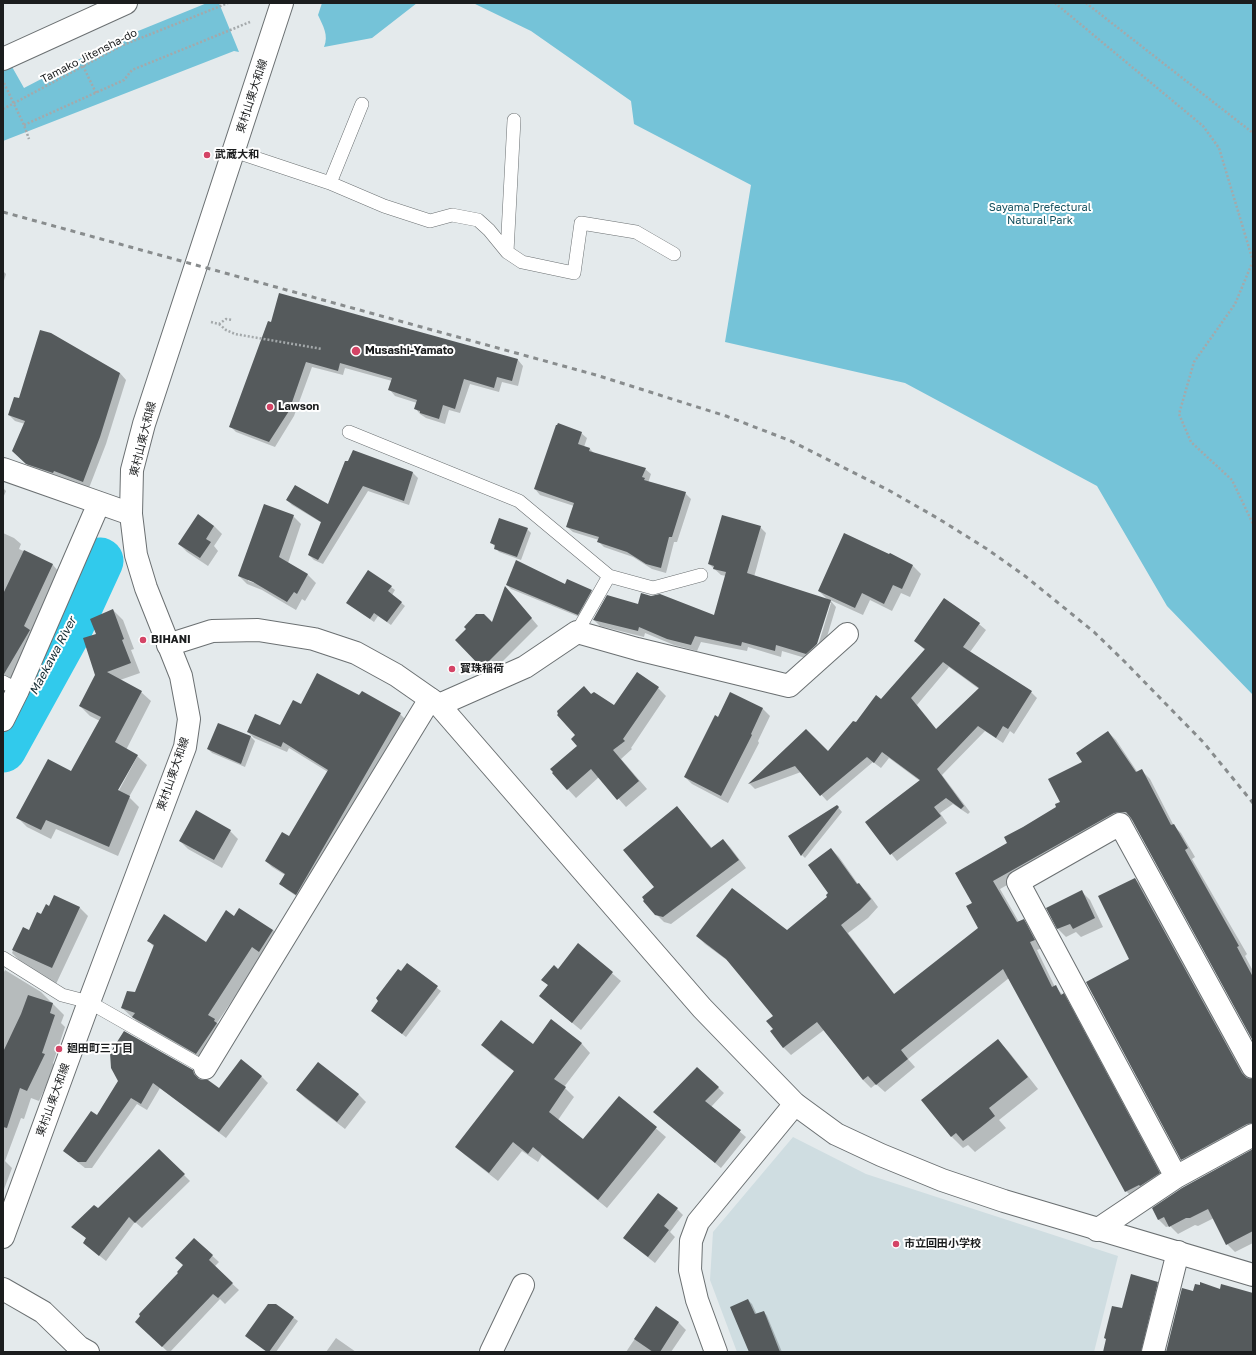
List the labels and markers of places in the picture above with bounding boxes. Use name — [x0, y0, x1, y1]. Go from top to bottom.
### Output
place label: 武蔵大和 — [215, 148, 259, 162]
marker: 武蔵大和 — [202, 150, 212, 160]
place label: Musashi-Yamato — [365, 344, 454, 358]
marker: Musashi-Yamato — [350, 345, 362, 357]
place label: Lawson — [278, 400, 319, 414]
marker: Lawson — [265, 402, 275, 412]
place label: BIHANI — [151, 633, 191, 647]
marker: BIHANI — [138, 635, 148, 645]
place label: 寳珠稲荷 — [460, 662, 504, 676]
marker: 寳珠稲荷 — [447, 664, 457, 674]
place label: 廻田町三丁目 — [67, 1042, 133, 1056]
marker: 廻田町三丁目 — [54, 1044, 64, 1054]
place label: 市立回田小学校 — [904, 1237, 981, 1251]
marker: 市立回田小学校 — [891, 1239, 901, 1249]

